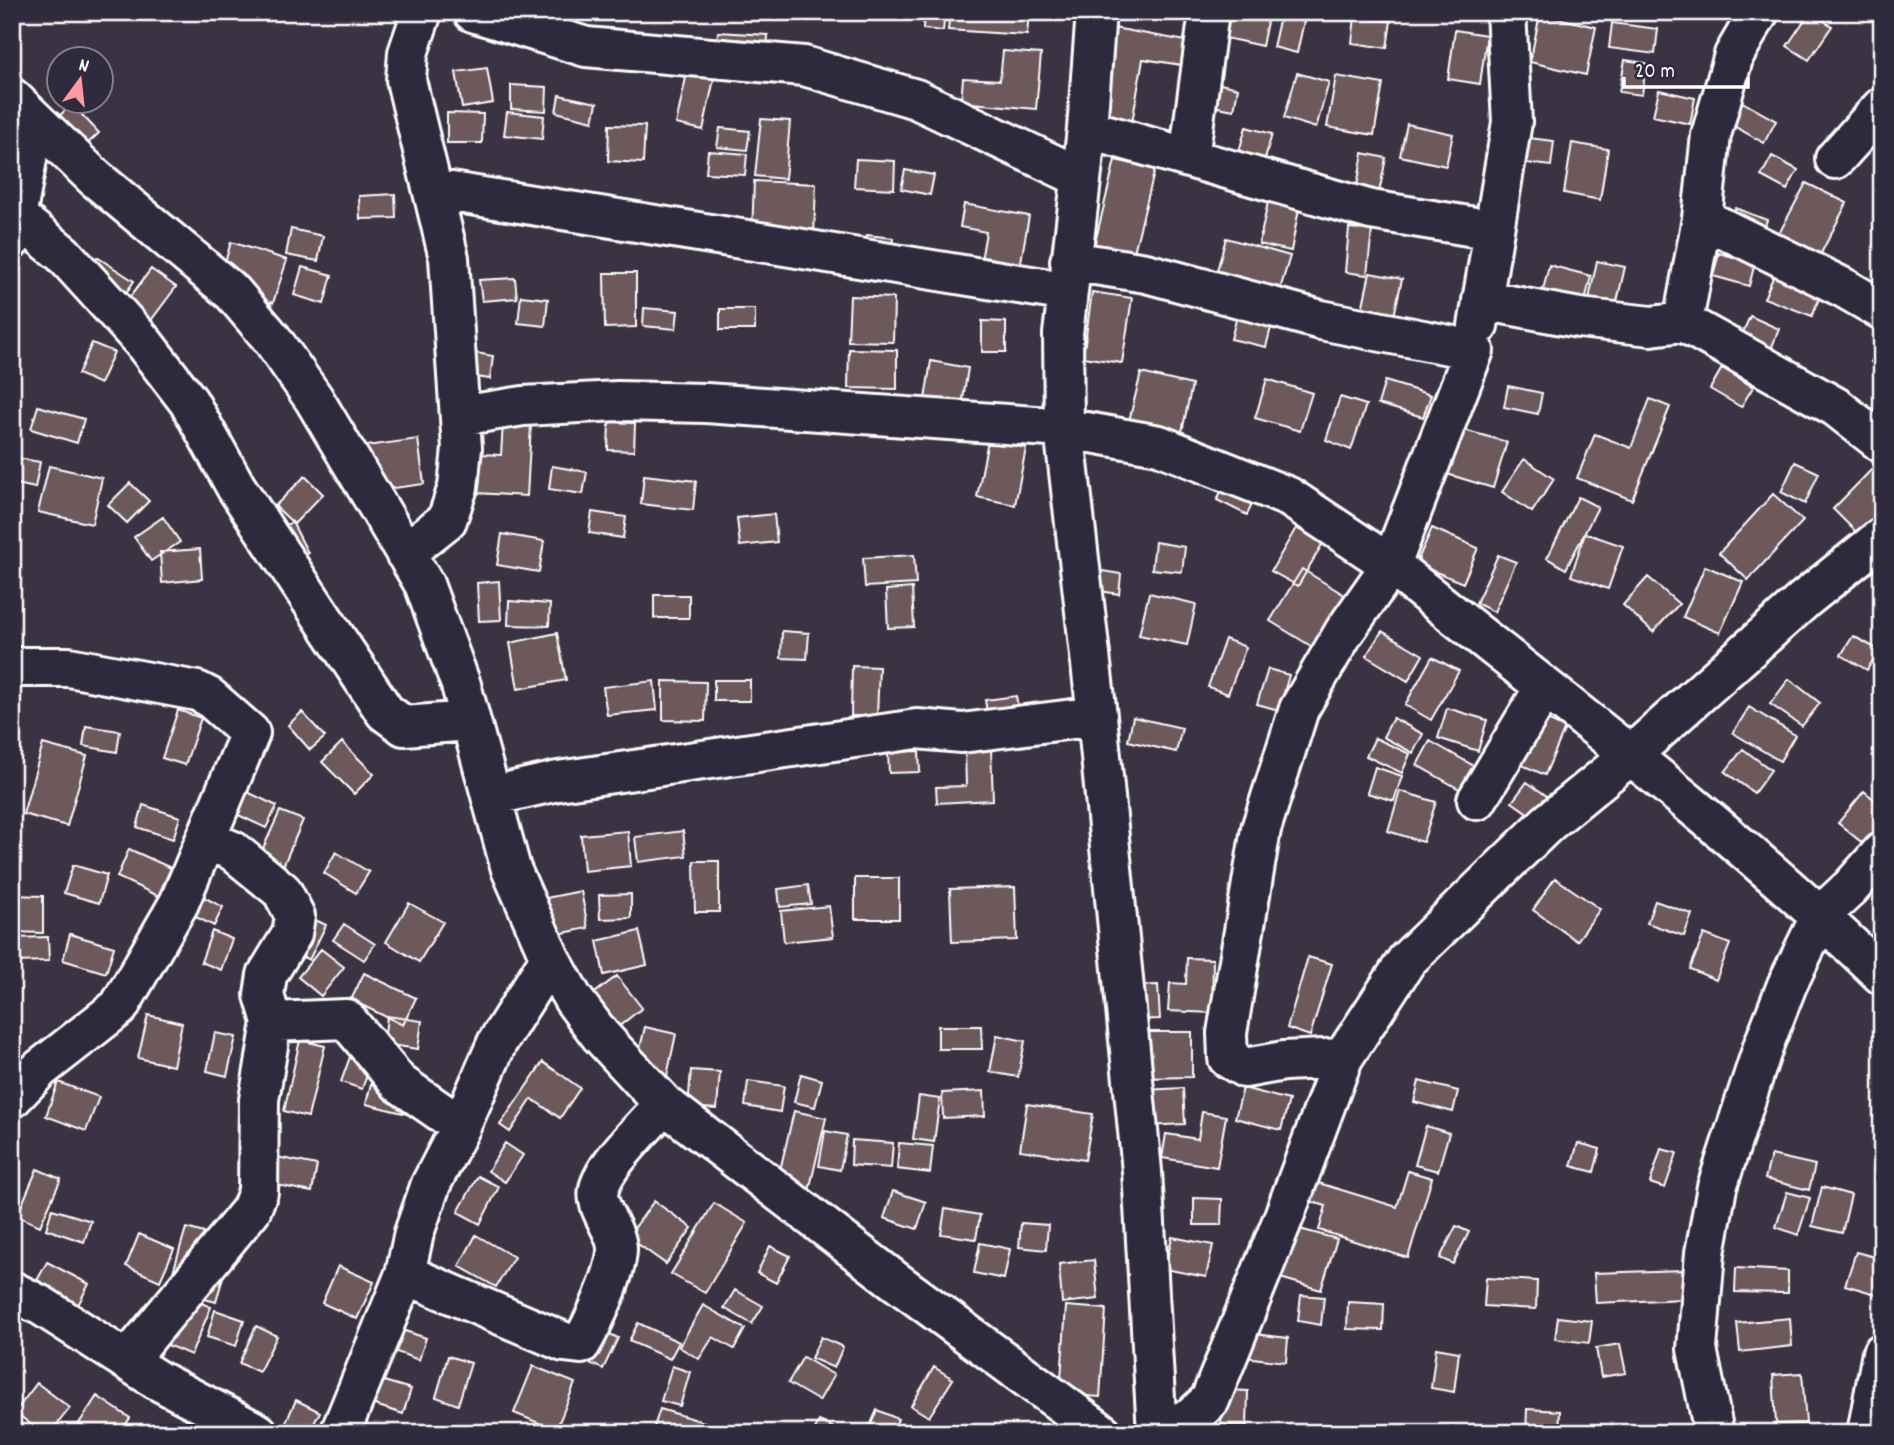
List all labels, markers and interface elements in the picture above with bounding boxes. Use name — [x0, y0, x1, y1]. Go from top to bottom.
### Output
north arrow — [46, 46, 116, 116]
scale bar — [1624, 46, 1749, 90]
text: N — [75, 53, 92, 81]
text: 20 m — [1635, 58, 1675, 88]

